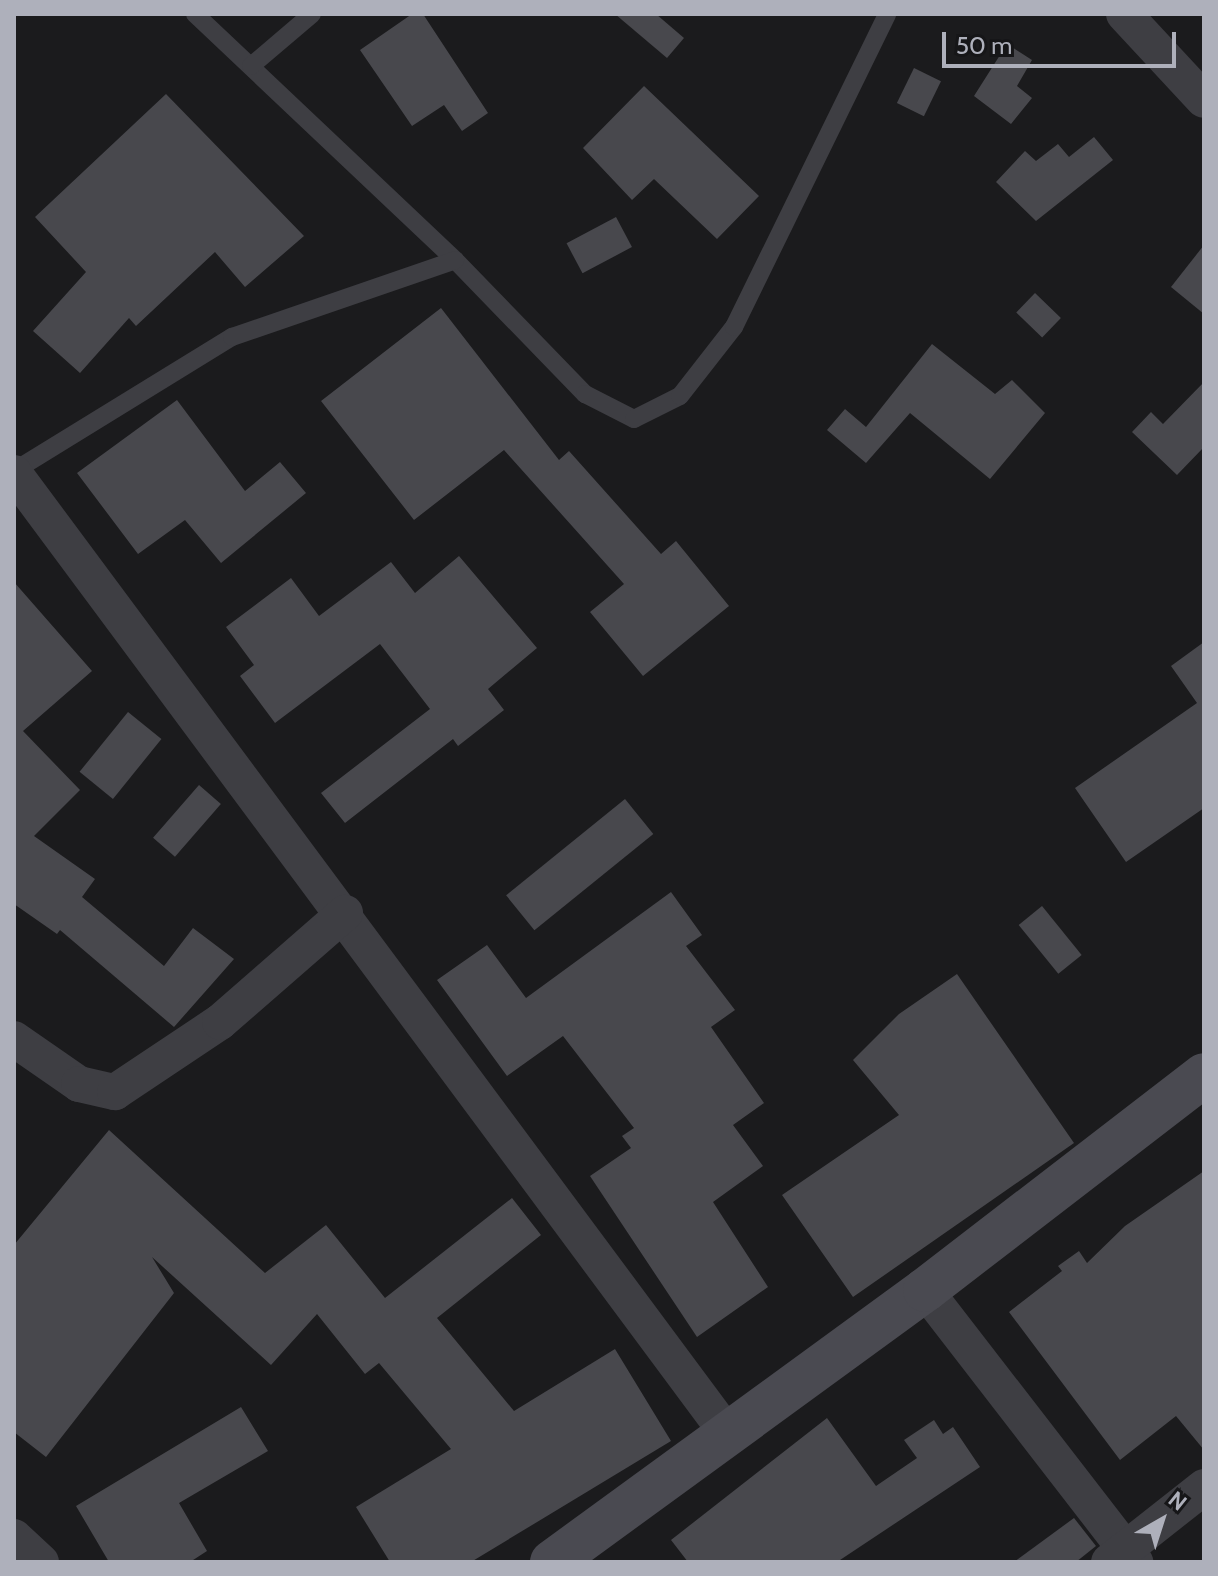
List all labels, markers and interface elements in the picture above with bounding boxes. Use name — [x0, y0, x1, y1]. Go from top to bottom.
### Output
scale bar — [946, 16, 1180, 66]
text: 50 m — [956, 31, 1012, 60]
north arrow — [1122, 1480, 1202, 1560]
text: N — [1163, 1486, 1192, 1516]

